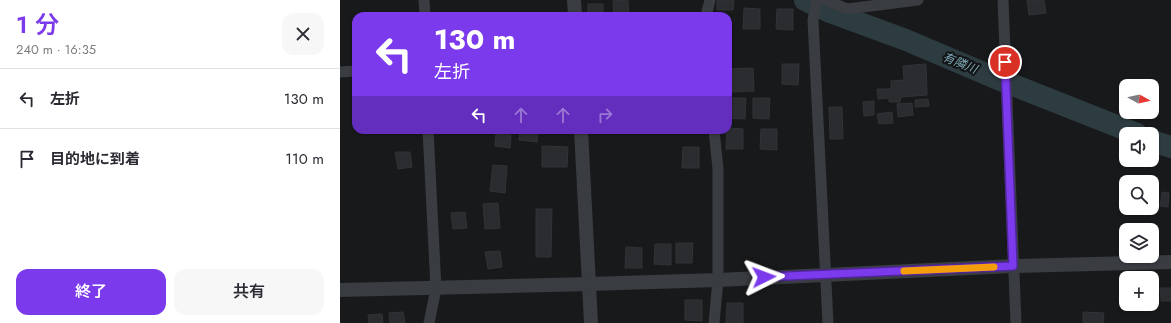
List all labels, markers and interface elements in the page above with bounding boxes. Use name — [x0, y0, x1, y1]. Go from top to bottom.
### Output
text: 1 分 — [16, 7, 59, 42]
button: close — [282, 13, 324, 55]
text: 130 m — [434, 19, 516, 60]
icon: left — [368, 28, 420, 80]
text: 240 m · 16:35 — [16, 40, 96, 59]
pin — [988, 45, 1022, 79]
water label: 有隣川 — [940, 48, 982, 79]
icon: arrive — [994, 51, 1016, 73]
text: 左折 — [434, 59, 470, 85]
north arrow — [1119, 79, 1159, 119]
map controls — [1119, 79, 1159, 311]
icon: left — [16, 88, 38, 110]
text: 左折 — [50, 88, 80, 110]
text: 130 m — [284, 88, 324, 110]
icon: left — [468, 104, 490, 126]
icon: ahead — [510, 104, 532, 126]
icon: ahead — [552, 104, 574, 126]
icon: right — [594, 104, 616, 126]
button: sound — [1119, 127, 1159, 167]
icon: arrive — [16, 148, 38, 170]
text: 目的地に到着 — [50, 148, 140, 170]
text: 110 m — [285, 148, 324, 170]
button: search — [1119, 175, 1159, 215]
button: layers — [1119, 223, 1159, 263]
position arrow — [743, 256, 785, 298]
button: 終了 — [16, 269, 166, 315]
button: 共有 — [174, 269, 324, 315]
button: + — [1119, 271, 1159, 311]

